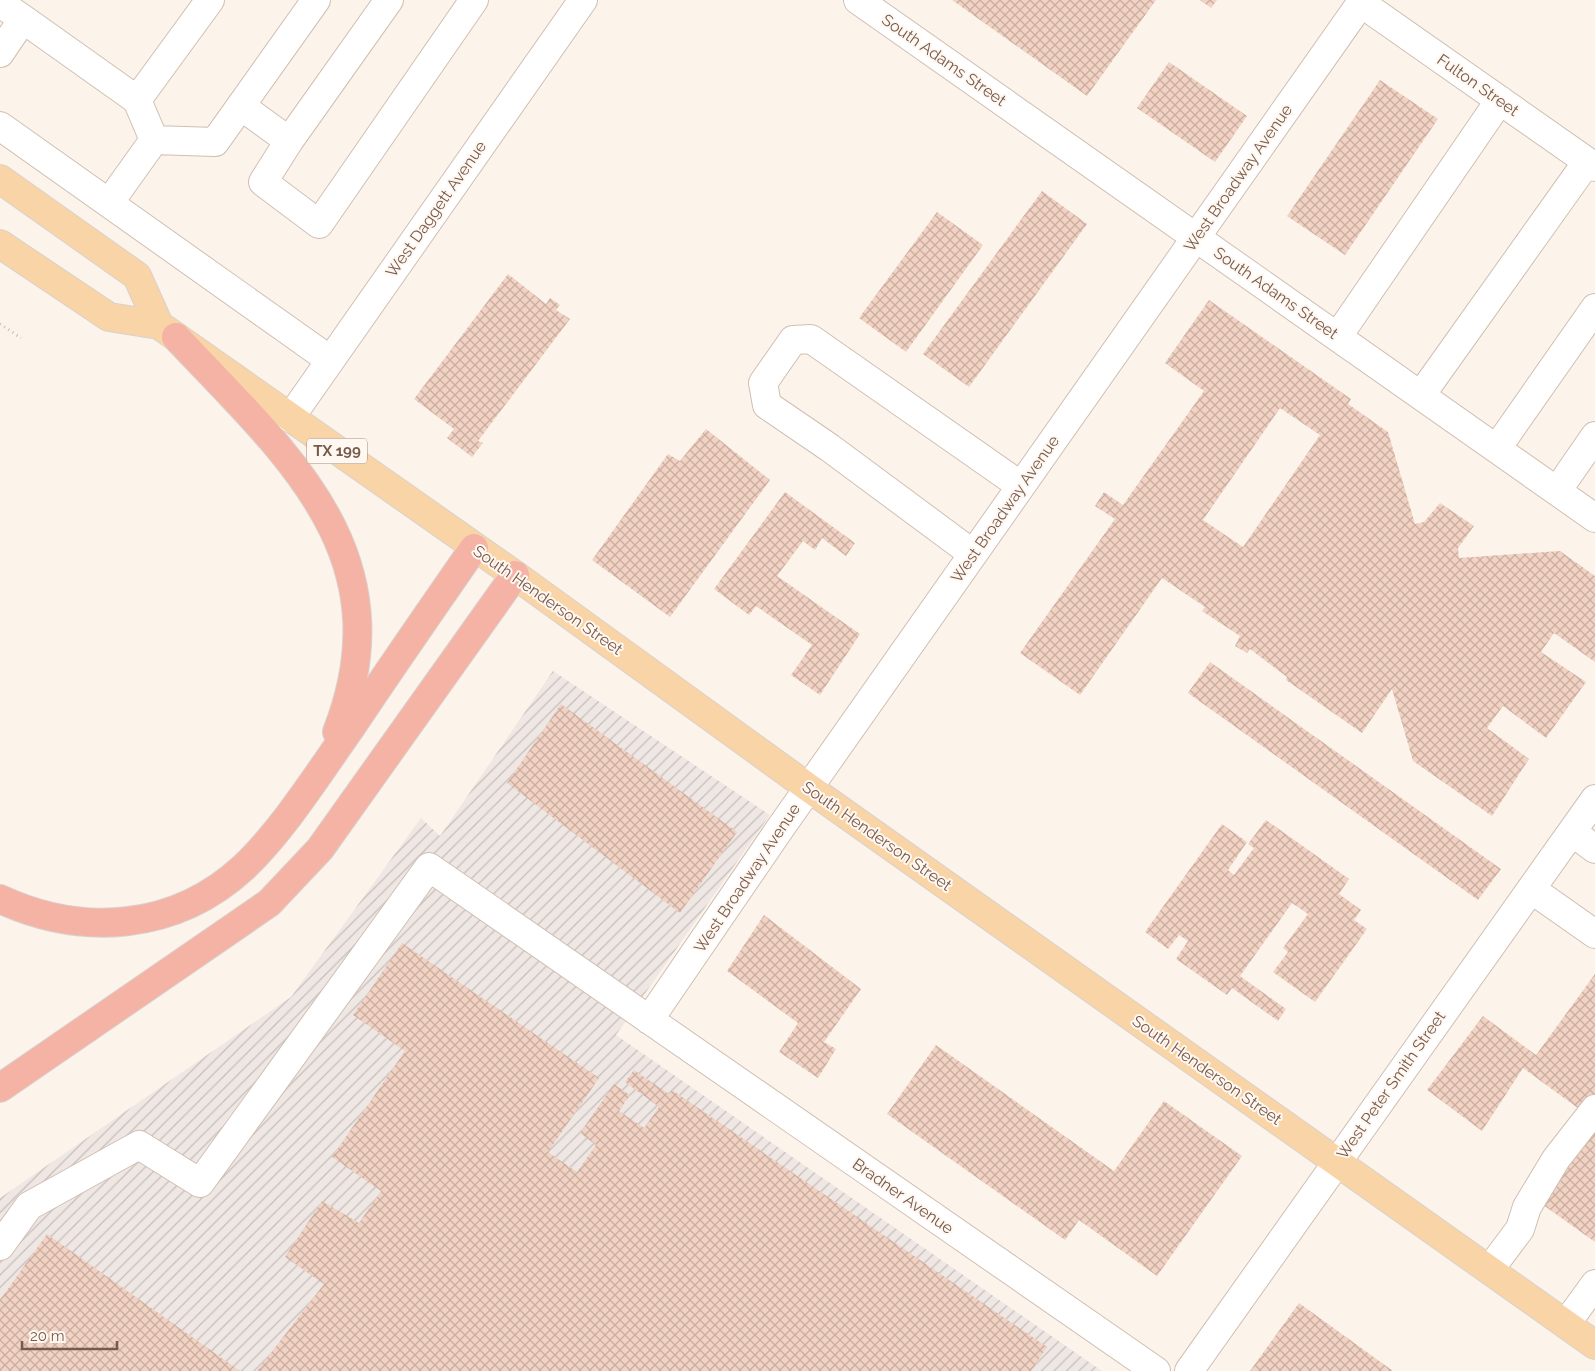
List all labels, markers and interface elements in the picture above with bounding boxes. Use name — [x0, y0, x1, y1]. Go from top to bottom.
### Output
street label: South Adams Street — [878, 10, 1010, 110]
street label: Fulton Street — [1434, 50, 1523, 120]
street label: West Broadway Avenue — [1180, 101, 1296, 255]
street label: West Daggett Avenue — [382, 137, 490, 281]
street label: South Adams Street — [1210, 243, 1342, 343]
street label: West Broadway Avenue — [947, 432, 1063, 586]
road number: TX 199 — [307, 438, 367, 464]
street label: South Henderson Street — [470, 541, 627, 659]
street label: South Henderson Street — [799, 777, 956, 895]
street label: West Broadway Avenue — [690, 800, 804, 956]
street label: West Peter Smith Street — [1333, 1007, 1450, 1163]
street label: South Henderson Street — [1129, 1011, 1286, 1129]
street label: Bradner Avenue — [849, 1154, 957, 1238]
scale bar — [22, 1318, 118, 1350]
text: 20 m — [30, 1327, 65, 1345]

